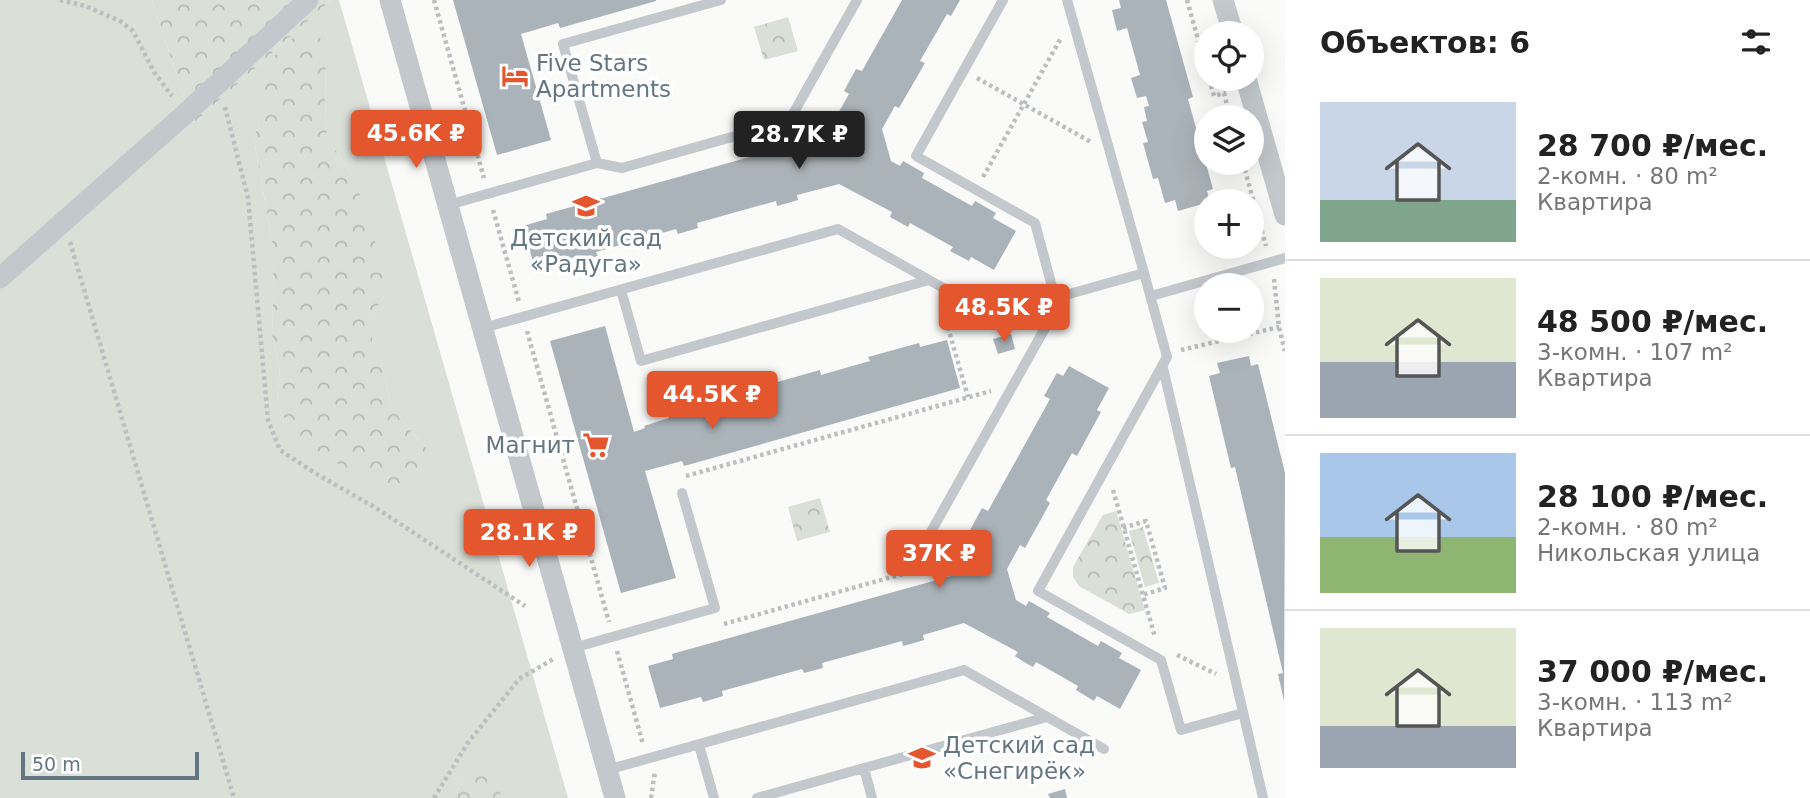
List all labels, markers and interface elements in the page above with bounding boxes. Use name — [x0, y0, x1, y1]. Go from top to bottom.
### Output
map controls — [1194, 21, 1264, 343]
button: locate — [1194, 21, 1264, 91]
icon: filters — [1737, 23, 1775, 61]
text: Объектов: 6 — [1320, 25, 1530, 60]
place label: Five Stars Apartments — [536, 50, 671, 102]
hotel icon: Five Stars Apartments — [500, 61, 530, 91]
button: layers — [1194, 105, 1264, 175]
pin: 45.6K ₽ — [351, 110, 481, 170]
pin: 28.7K ₽ — [734, 111, 864, 171]
text: 45.6K ₽ — [367, 120, 465, 146]
text: 28.7K ₽ — [750, 121, 848, 147]
text: 28 700 ₽/мес. — [1537, 128, 1768, 163]
icon: home — [1376, 130, 1460, 214]
text: 2-комн. · 80 m² — [1537, 163, 1718, 189]
button: + — [1194, 189, 1264, 259]
text: Квартира — [1537, 189, 1653, 215]
school or university icon: Детский сад «Радуга» — [571, 191, 601, 221]
place label: Детский сад «Радуга» — [510, 225, 662, 277]
button: − — [1194, 273, 1264, 343]
pin: 48.5K ₽ — [939, 284, 1069, 344]
text: 48.5K ₽ — [955, 294, 1053, 320]
text: 48 500 ₽/мес. — [1537, 304, 1768, 339]
icon: home — [1376, 306, 1460, 390]
text: 3-комн. · 107 m² — [1537, 339, 1732, 365]
text: Квартира — [1537, 365, 1653, 391]
pin: 44.5K ₽ — [647, 372, 777, 431]
text: 44.5K ₽ — [663, 381, 761, 407]
supermarket icon: Магнит — [581, 430, 611, 460]
place label: Магнит — [486, 432, 575, 458]
text: 28 100 ₽/мес. — [1537, 479, 1768, 514]
icon: home — [1376, 481, 1460, 565]
pin: 28.1K ₽ — [464, 510, 594, 569]
text: 2-комн. · 80 m² — [1537, 514, 1718, 540]
text: 28.1K ₽ — [480, 519, 578, 545]
pin: 37K ₽ — [890, 530, 988, 590]
text: 37K ₽ — [902, 540, 976, 566]
text: Никольская улица — [1537, 540, 1760, 566]
text: 37 000 ₽/мес. — [1537, 654, 1768, 689]
icon: home — [1376, 656, 1460, 740]
text: 3-комн. · 113 m² — [1537, 689, 1732, 715]
text: Квартира — [1537, 715, 1653, 741]
place label: Детский сад «Снегирёк» — [943, 732, 1095, 784]
school or university icon: Детский сад «Снегирёк» — [907, 743, 937, 773]
scale bar — [21, 749, 200, 781]
text: 50 m — [32, 753, 81, 775]

